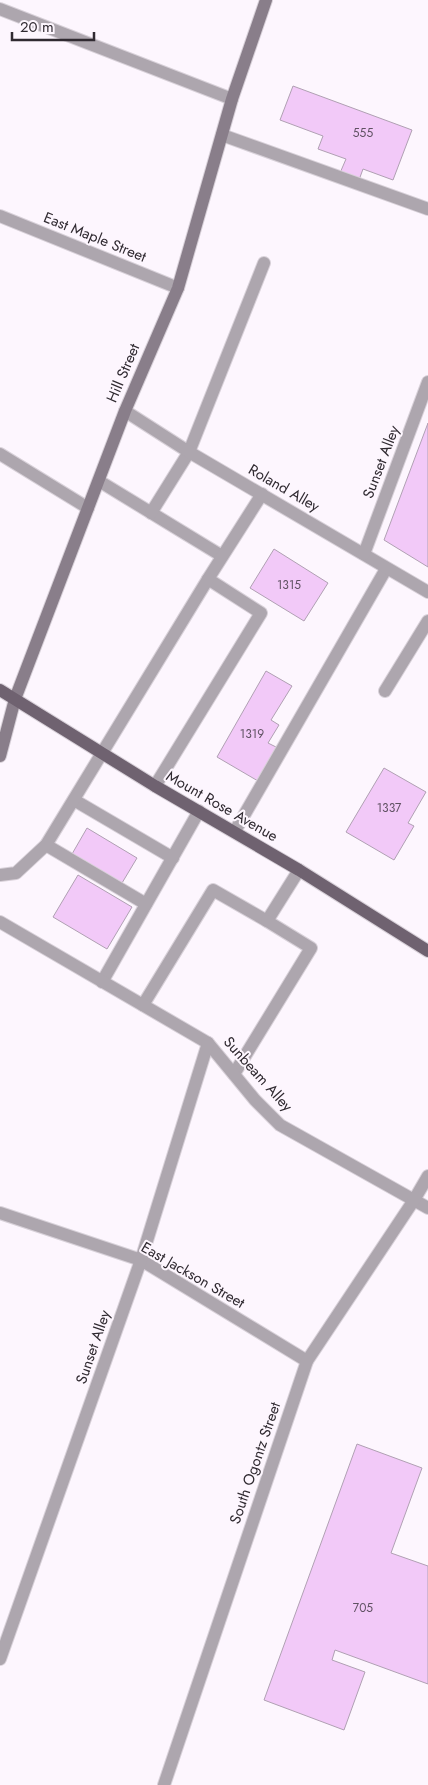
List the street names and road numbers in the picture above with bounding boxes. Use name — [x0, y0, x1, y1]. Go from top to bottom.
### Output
street label: East Maple Street — [40, 206, 150, 268]
street label: Hill Street — [101, 340, 145, 406]
street label: Sunset Alley — [357, 422, 405, 502]
street label: Roland Alley — [244, 459, 324, 517]
street label: Mount Rose Avenue — [162, 765, 282, 847]
street label: Sunbeam Alley — [218, 1032, 298, 1117]
street label: East Jackson Street — [137, 1236, 249, 1314]
street label: Sunset Alley — [70, 1307, 116, 1387]
street label: South Ogontz Street — [224, 1399, 286, 1527]

